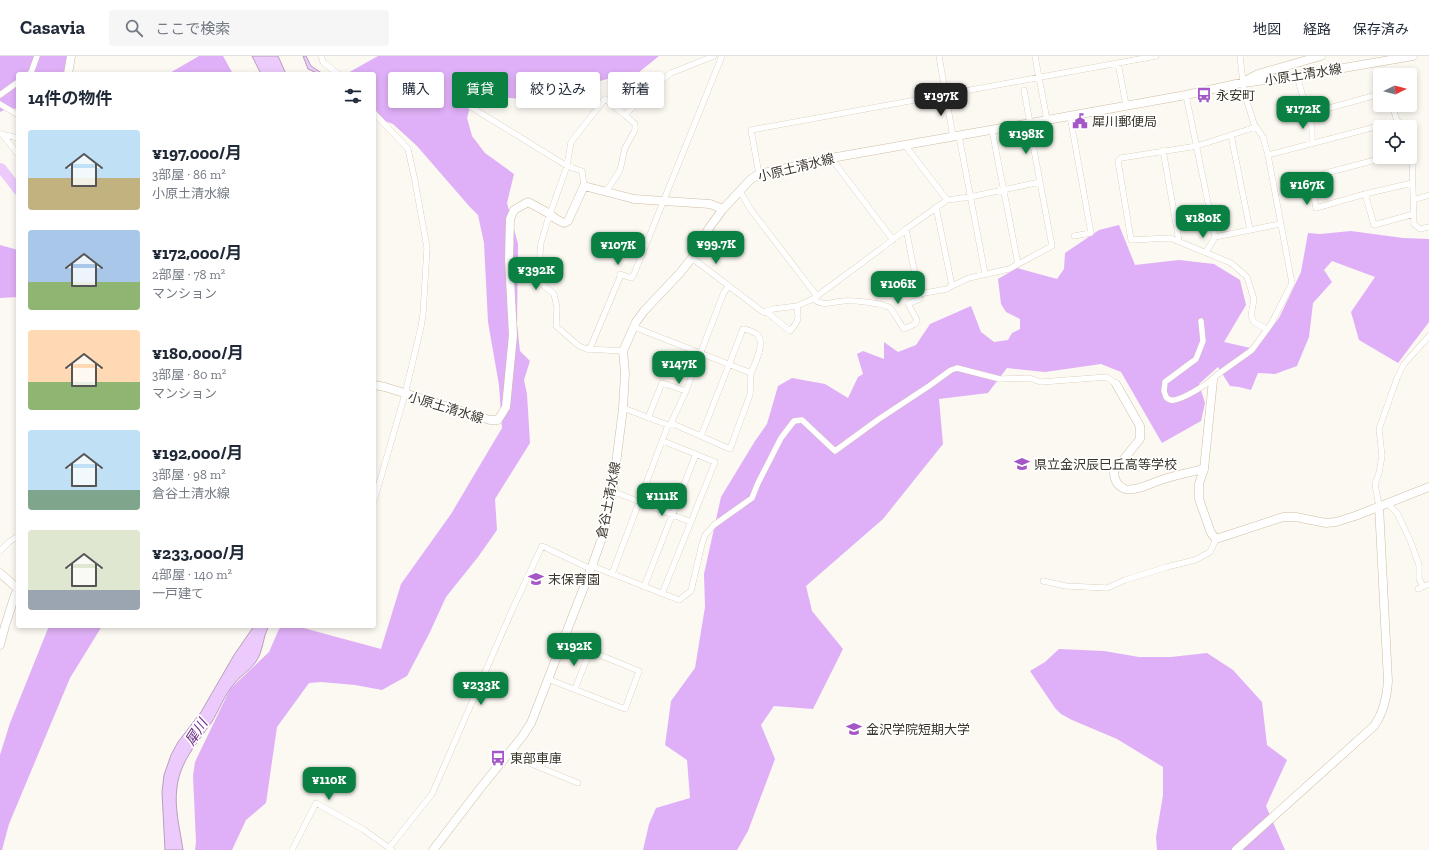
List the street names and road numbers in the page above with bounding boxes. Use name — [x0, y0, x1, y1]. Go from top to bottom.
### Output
street label: 小原土清水線 — [1263, 61, 1343, 88]
street label: 小原土清水線 — [756, 151, 836, 184]
street label: 小原土清水線 — [406, 389, 485, 426]
street label: 倉谷土清水線 — [594, 460, 623, 540]

